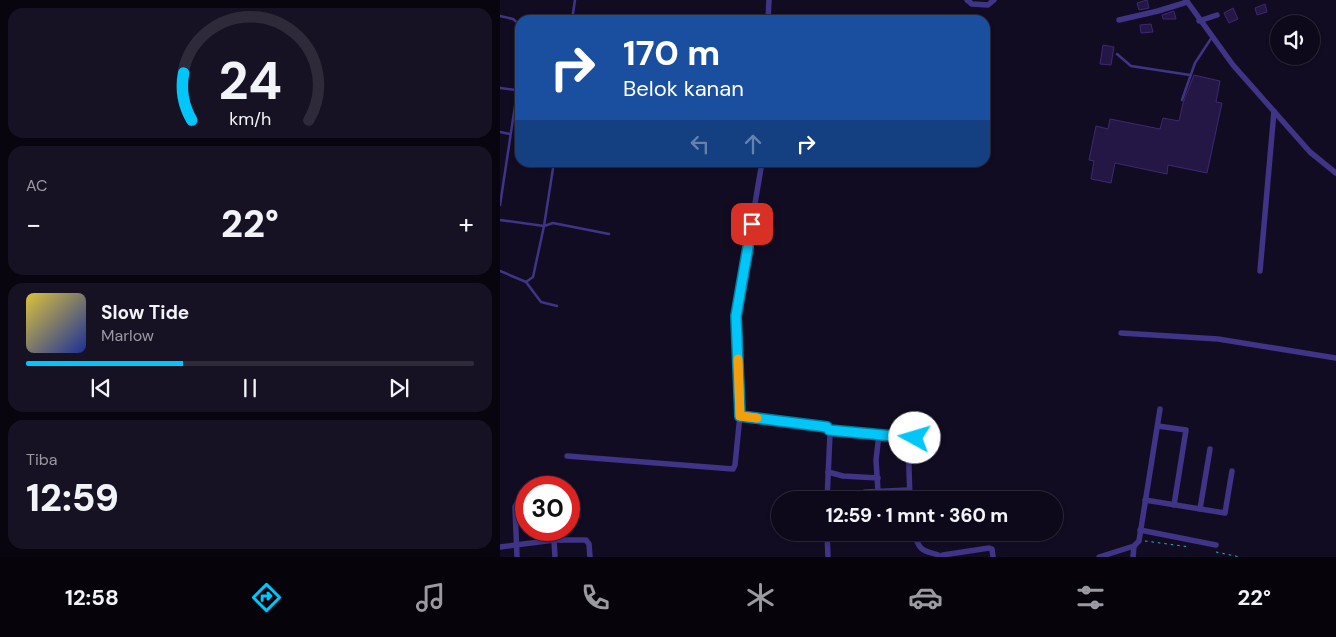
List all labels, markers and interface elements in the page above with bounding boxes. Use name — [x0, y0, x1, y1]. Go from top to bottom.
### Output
map controls — [1270, 15, 1320, 65]
button: sound — [1270, 15, 1320, 65]
text: 170 m — [623, 30, 720, 76]
icon: right — [540, 35, 605, 100]
text: 24 — [218, 47, 282, 115]
text: Belok kanan — [623, 74, 744, 103]
text: km/h — [229, 107, 271, 131]
icon: left — [686, 130, 714, 158]
icon: ahead — [739, 130, 767, 158]
icon: right — [792, 130, 820, 158]
text: AC — [26, 175, 47, 196]
text: 22° — [221, 199, 279, 249]
pin — [731, 203, 773, 245]
text: − — [26, 206, 41, 243]
text: + — [459, 206, 474, 243]
icon: arrive — [738, 210, 766, 238]
text: Slow Tide — [101, 300, 189, 325]
text: Marlow — [101, 325, 154, 346]
icon: previous — [87, 374, 115, 402]
icon: pause — [236, 374, 264, 402]
icon: next — [385, 374, 413, 402]
position arrow — [888, 411, 940, 463]
text: Tiba — [26, 449, 58, 470]
text: 12:59 — [26, 473, 119, 523]
speed limit sign: 30 — [515, 476, 580, 541]
text: 12:59 · 1 mnt · 360 m — [826, 503, 1008, 528]
icon: directions — [249, 580, 284, 615]
icon: music — [413, 580, 448, 615]
icon: phone — [578, 580, 613, 615]
icon: climate — [743, 580, 778, 615]
icon: car — [908, 580, 943, 615]
icon: filters — [1073, 580, 1108, 615]
text: 12:58 — [65, 583, 119, 612]
text: 22° — [1238, 583, 1271, 612]

